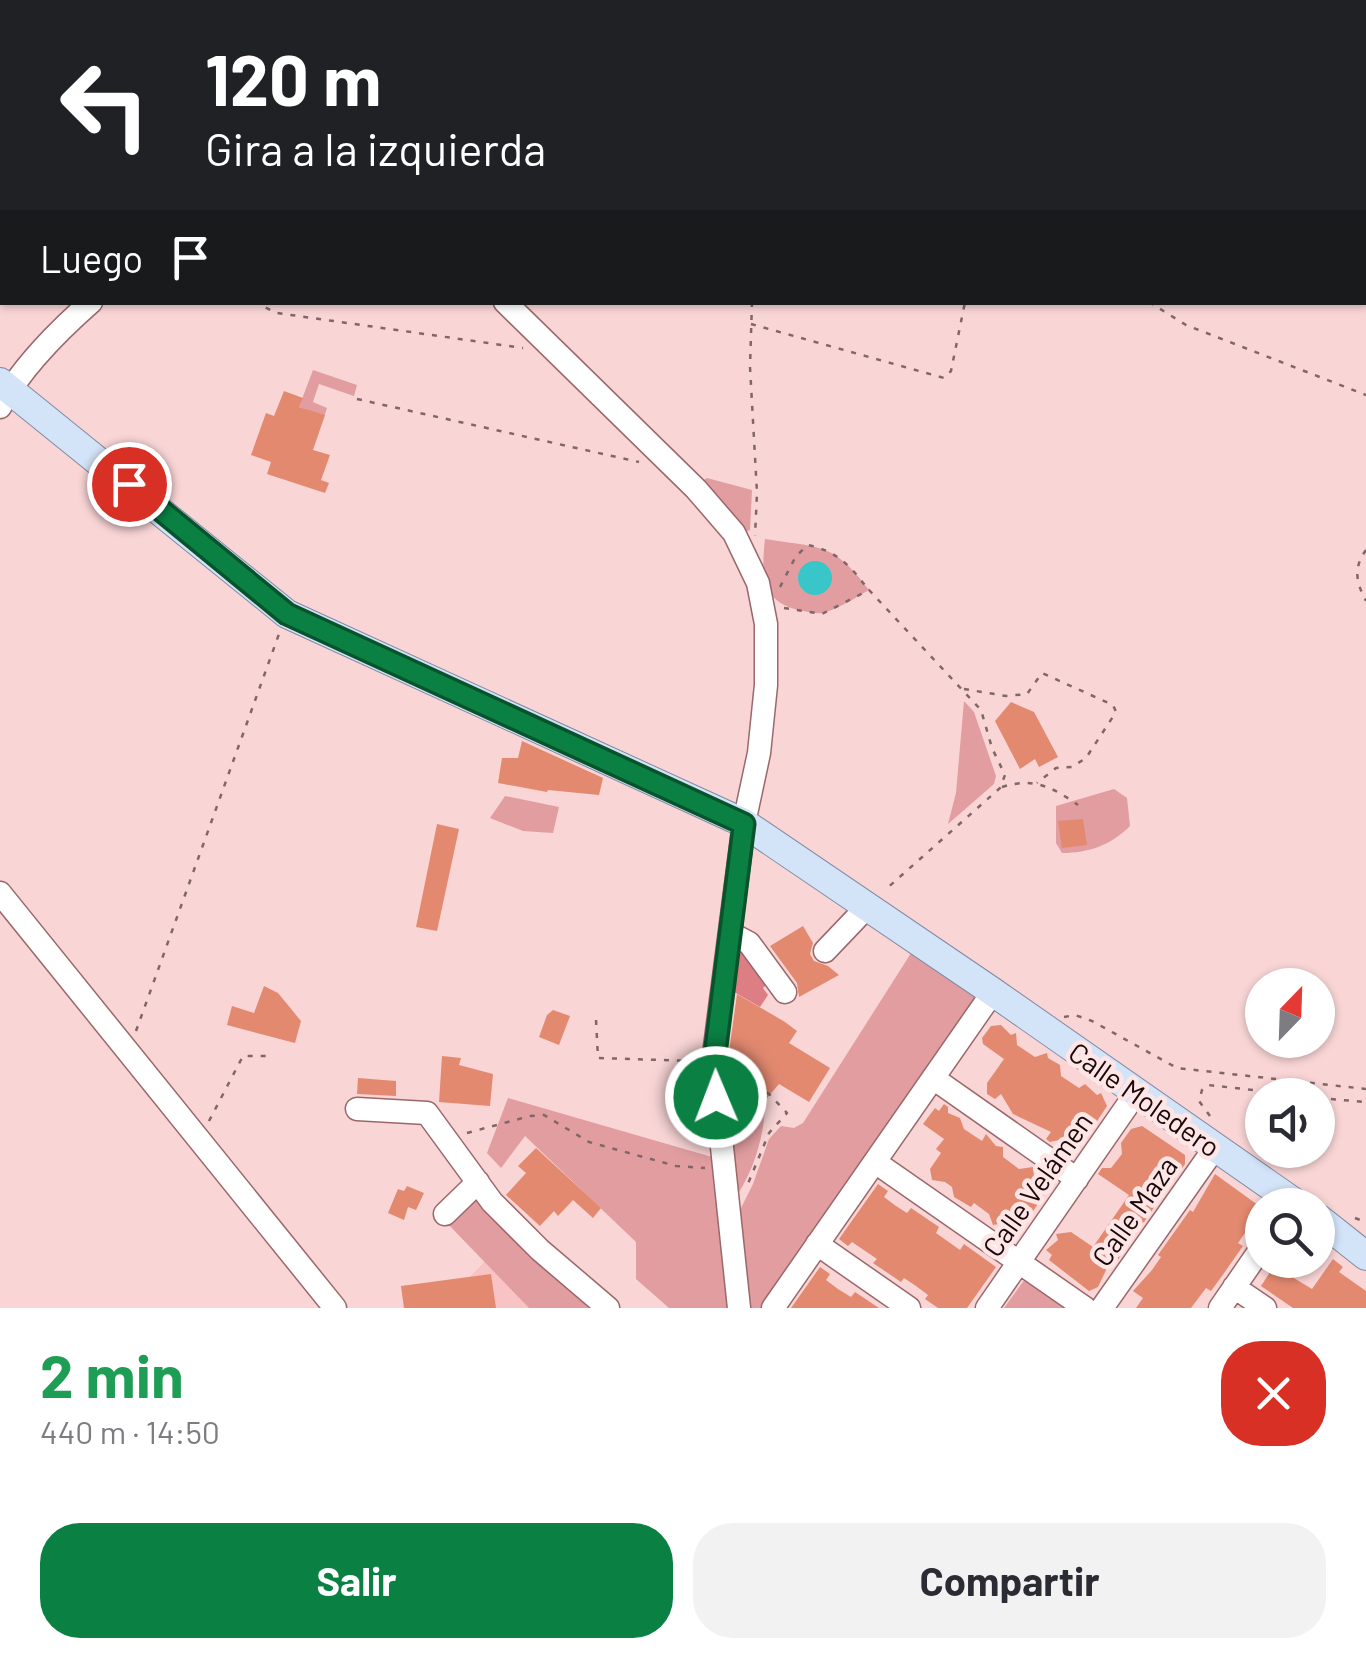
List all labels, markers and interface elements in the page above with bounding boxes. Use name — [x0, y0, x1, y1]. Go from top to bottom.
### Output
text: 120 m — [205, 36, 381, 120]
icon: left — [40, 40, 170, 170]
text: Gira a la izquierda — [205, 121, 546, 175]
icon: arrive — [163, 230, 218, 285]
text: Luego — [40, 235, 143, 281]
pin — [87, 442, 172, 527]
icon: arrive — [102, 457, 157, 512]
north arrow — [1245, 968, 1335, 1058]
map controls — [1245, 968, 1335, 1278]
street label: Calle Moledero — [1063, 1034, 1227, 1164]
position arrow — [664, 1045, 768, 1149]
button: sound — [1245, 1078, 1335, 1168]
street label: Calle Velámen — [975, 1105, 1099, 1263]
street label: Calle Maza — [1084, 1150, 1184, 1272]
button: search — [1245, 1188, 1335, 1278]
text: 2 min — [40, 1338, 184, 1410]
button: close — [1221, 1341, 1326, 1446]
text: 440 m · 14:50 — [40, 1412, 220, 1450]
button: Salir — [40, 1523, 673, 1638]
button: Compartir — [693, 1523, 1326, 1638]

